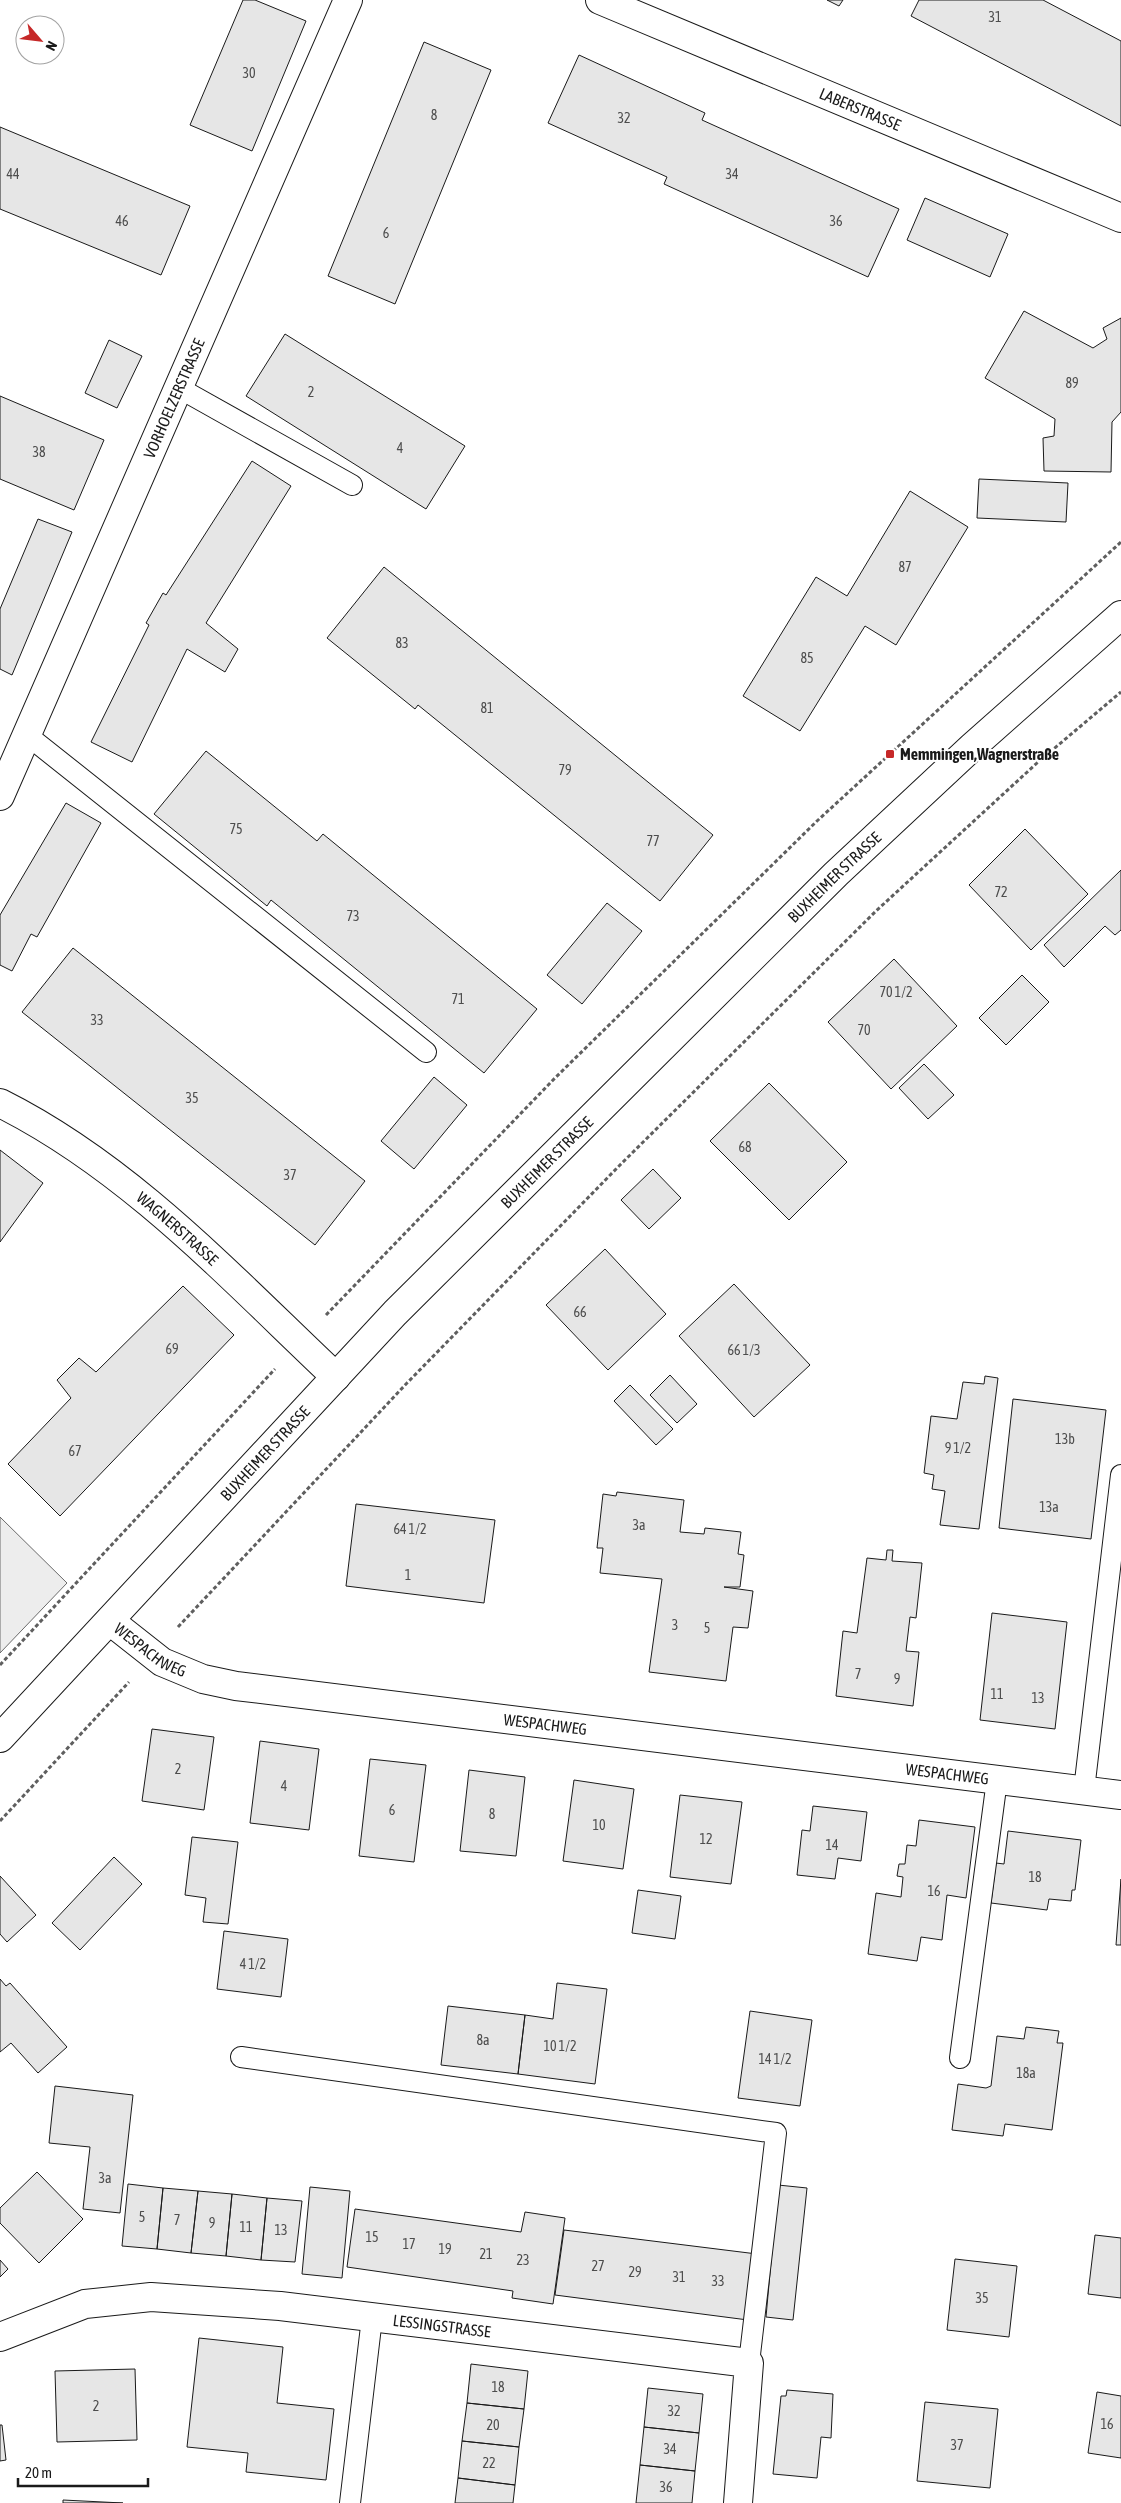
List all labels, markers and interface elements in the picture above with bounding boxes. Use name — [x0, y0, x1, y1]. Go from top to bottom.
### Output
house number: 31 — [988, 9, 1002, 25]
north arrow — [15, 15, 65, 65]
text: N — [42, 39, 60, 54]
house number: 30 — [242, 65, 256, 81]
street label: LABERSTRASSE — [817, 84, 904, 134]
house number: 8 — [431, 107, 438, 123]
house number: 32 — [617, 110, 631, 126]
house number: 44 — [6, 166, 20, 182]
house number: 34 — [725, 166, 739, 182]
house number: 46 — [115, 213, 129, 229]
house number: 36 — [829, 213, 843, 229]
house number: 6 — [383, 225, 390, 241]
street label: VORHOELZERSTRASSE — [140, 336, 208, 461]
house number: 89 — [1065, 375, 1079, 391]
house number: 2 — [308, 384, 314, 400]
house number: 4 — [397, 440, 404, 456]
house number: 38 — [32, 444, 46, 460]
house number: 87 — [898, 559, 912, 575]
house number: 83 — [395, 635, 409, 651]
house number: 85 — [800, 650, 814, 666]
house number: 81 — [480, 700, 494, 716]
place label: Memmingen,Wagnerstraße — [900, 745, 1059, 763]
marker: Memmingen,Wagnerstraße — [884, 748, 896, 760]
house number: 79 — [558, 762, 572, 778]
house number: 75 — [229, 821, 243, 837]
street label: BUXHEIMER STRASSE — [784, 828, 884, 926]
house number: 77 — [646, 833, 660, 849]
house number: 72 — [994, 884, 1008, 900]
house number: 73 — [346, 908, 360, 924]
house number: 70 1/2 — [880, 984, 912, 1000]
house number: 71 — [451, 991, 465, 1007]
house number: 33 — [90, 1012, 104, 1028]
house number: 70 — [857, 1022, 871, 1038]
house number: 35 — [185, 1090, 199, 1106]
street label: BUXHEIMER STRASSE — [497, 1113, 596, 1212]
house number: 68 — [738, 1139, 752, 1155]
house number: 37 — [283, 1167, 297, 1183]
street label: WAGNERSTRASSE — [133, 1188, 222, 1269]
house number: 66 — [573, 1304, 587, 1320]
house number: 69 — [165, 1341, 179, 1357]
house number: 66 1/3 — [728, 1342, 760, 1358]
street label: BUXHEIMER STRASSE — [217, 1402, 313, 1504]
house number: 13b — [1055, 1431, 1075, 1447]
house number: 9 1/2 — [945, 1440, 971, 1456]
house number: 67 — [68, 1443, 82, 1459]
house number: 13a — [1039, 1499, 1059, 1515]
house number: 3a — [632, 1517, 646, 1533]
house number: 64 1/2 — [394, 1521, 426, 1537]
house number: 1 — [405, 1567, 411, 1583]
house number: 3 — [672, 1617, 678, 1633]
street label: WESPACHWEG — [111, 1619, 189, 1680]
house number: 5 — [704, 1620, 710, 1636]
house number: 7 — [855, 1666, 861, 1682]
house number: 9 — [894, 1671, 900, 1687]
house number: 11 — [990, 1686, 1004, 1702]
house number: 13 — [1031, 1690, 1045, 1706]
street label: WESPACHWEG — [503, 1710, 588, 1738]
street label: WESPACHWEG — [905, 1760, 990, 1788]
house number: 2 — [175, 1761, 181, 1777]
house number: 4 — [281, 1778, 288, 1794]
house number: 6 — [389, 1802, 396, 1818]
house number: 8 — [489, 1806, 496, 1822]
house number: 10 — [592, 1817, 606, 1833]
house number: 12 — [699, 1831, 713, 1847]
house number: 14 — [825, 1837, 839, 1853]
house number: 18 — [1028, 1869, 1042, 1885]
house number: 16 — [927, 1883, 941, 1899]
house number: 4 1/2 — [240, 1956, 266, 1972]
house number: 8a — [476, 2032, 490, 2048]
house number: 10 1/2 — [544, 2038, 576, 2054]
house number: 14 1/2 — [759, 2051, 791, 2067]
house number: 18a — [1016, 2065, 1036, 2081]
house number: 3a — [98, 2170, 112, 2186]
house number: 5 — [139, 2209, 145, 2225]
house number: 7 — [174, 2212, 180, 2228]
house number: 9 — [209, 2215, 215, 2231]
house number: 11 — [239, 2219, 253, 2235]
house number: 13 — [274, 2222, 288, 2238]
house number: 15 — [365, 2229, 379, 2245]
house number: 17 — [402, 2236, 416, 2252]
house number: 19 — [438, 2241, 452, 2257]
house number: 21 — [479, 2246, 493, 2262]
house number: 23 — [516, 2252, 530, 2268]
house number: 27 — [591, 2258, 605, 2274]
house number: 29 — [628, 2264, 642, 2280]
house number: 31 — [672, 2269, 686, 2285]
house number: 33 — [711, 2273, 725, 2289]
house number: 35 — [975, 2290, 989, 2306]
street label: LESSINGSTRASSE — [392, 2311, 492, 2341]
house number: 18 — [491, 2379, 505, 2395]
house number: 2 — [93, 2398, 99, 2414]
house number: 32 — [667, 2403, 681, 2419]
house number: 16 — [1100, 2416, 1114, 2432]
house number: 20 — [486, 2417, 500, 2433]
house number: 37 — [950, 2437, 964, 2453]
house number: 34 — [663, 2441, 677, 2457]
house number: 22 — [482, 2455, 496, 2471]
scale bar — [18, 2456, 148, 2488]
text: 20 m — [25, 2464, 52, 2481]
house number: 36 — [659, 2479, 673, 2495]

